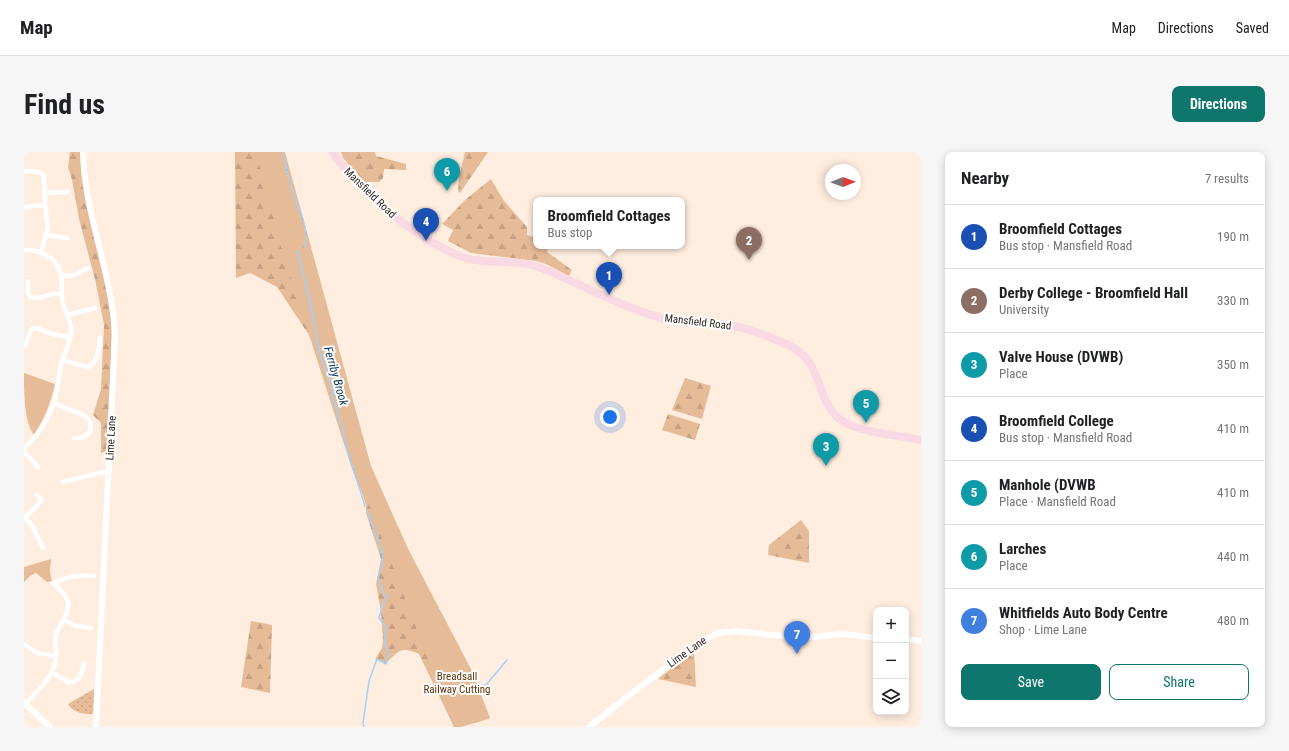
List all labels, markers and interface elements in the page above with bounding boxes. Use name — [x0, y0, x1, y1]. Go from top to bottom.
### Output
text: Map — [20, 16, 53, 39]
text: Map — [1112, 20, 1136, 36]
text: Directions — [1158, 20, 1214, 36]
text: Saved — [1236, 20, 1269, 36]
button: Directions — [1172, 86, 1265, 122]
text: Find us — [24, 88, 105, 121]
pin: 6 — [434, 158, 460, 191]
north arrow — [825, 164, 861, 200]
street label: Mansfield Road — [341, 165, 399, 221]
text: Nearby — [961, 168, 1009, 188]
text: 7 results — [1205, 171, 1249, 186]
popup — [533, 197, 685, 249]
text: Broomfield Cottages — [547, 207, 671, 225]
pin: 4 — [413, 208, 439, 241]
text: Broomfield Cottages — [999, 220, 1122, 238]
text: Bus stop — [547, 225, 592, 240]
pin: 2 — [736, 227, 762, 260]
text: 1 — [971, 229, 977, 244]
text: 190 m — [1217, 229, 1249, 244]
text: Bus stop · Mansfield Road — [999, 238, 1132, 253]
pin: 1 — [596, 262, 622, 295]
text: Derby College - Broomfield Hall — [999, 284, 1188, 302]
text: 2 — [971, 293, 977, 308]
text: 330 m — [1217, 293, 1249, 308]
text: University — [999, 302, 1049, 317]
street label: Mansfield Road — [664, 311, 732, 333]
water label: Ferriby Brook — [321, 345, 351, 408]
text: Valve House (DVWB) — [999, 348, 1123, 366]
text: 3 — [971, 357, 977, 372]
text: 350 m — [1217, 357, 1249, 372]
text: Place — [999, 366, 1028, 381]
pin: 5 — [853, 390, 879, 423]
your location — [600, 407, 620, 427]
text: Broomfield College — [999, 412, 1114, 430]
street label: Lime Lane — [103, 415, 119, 461]
text: 4 — [971, 421, 977, 436]
text: 410 m — [1217, 421, 1249, 436]
text: Bus stop · Mansfield Road — [999, 430, 1132, 445]
pin: 3 — [813, 433, 839, 466]
text: Manhole (DVWB — [999, 476, 1096, 494]
text: 5 — [971, 485, 977, 500]
text: 410 m — [1217, 485, 1249, 500]
text: Place · Mansfield Road — [999, 494, 1116, 509]
text: Larches — [999, 540, 1046, 558]
text: 6 — [971, 549, 977, 564]
text: 440 m — [1217, 549, 1249, 564]
text: Place — [999, 558, 1028, 573]
text: Whitfields Auto Body Centre — [999, 604, 1168, 622]
map controls — [873, 607, 909, 715]
button: + — [873, 607, 909, 643]
text: 7 — [971, 613, 977, 628]
text: 480 m — [1217, 613, 1249, 628]
pin: 7 — [784, 621, 810, 654]
text: Shop · Lime Lane — [999, 622, 1087, 637]
street label: Lime Lane — [665, 634, 709, 670]
button: − — [873, 643, 909, 679]
button: Save — [961, 664, 1101, 700]
button: Share — [1109, 664, 1249, 700]
park label: Breadsall Railway Cutting — [424, 670, 490, 696]
button: layers — [873, 679, 909, 715]

